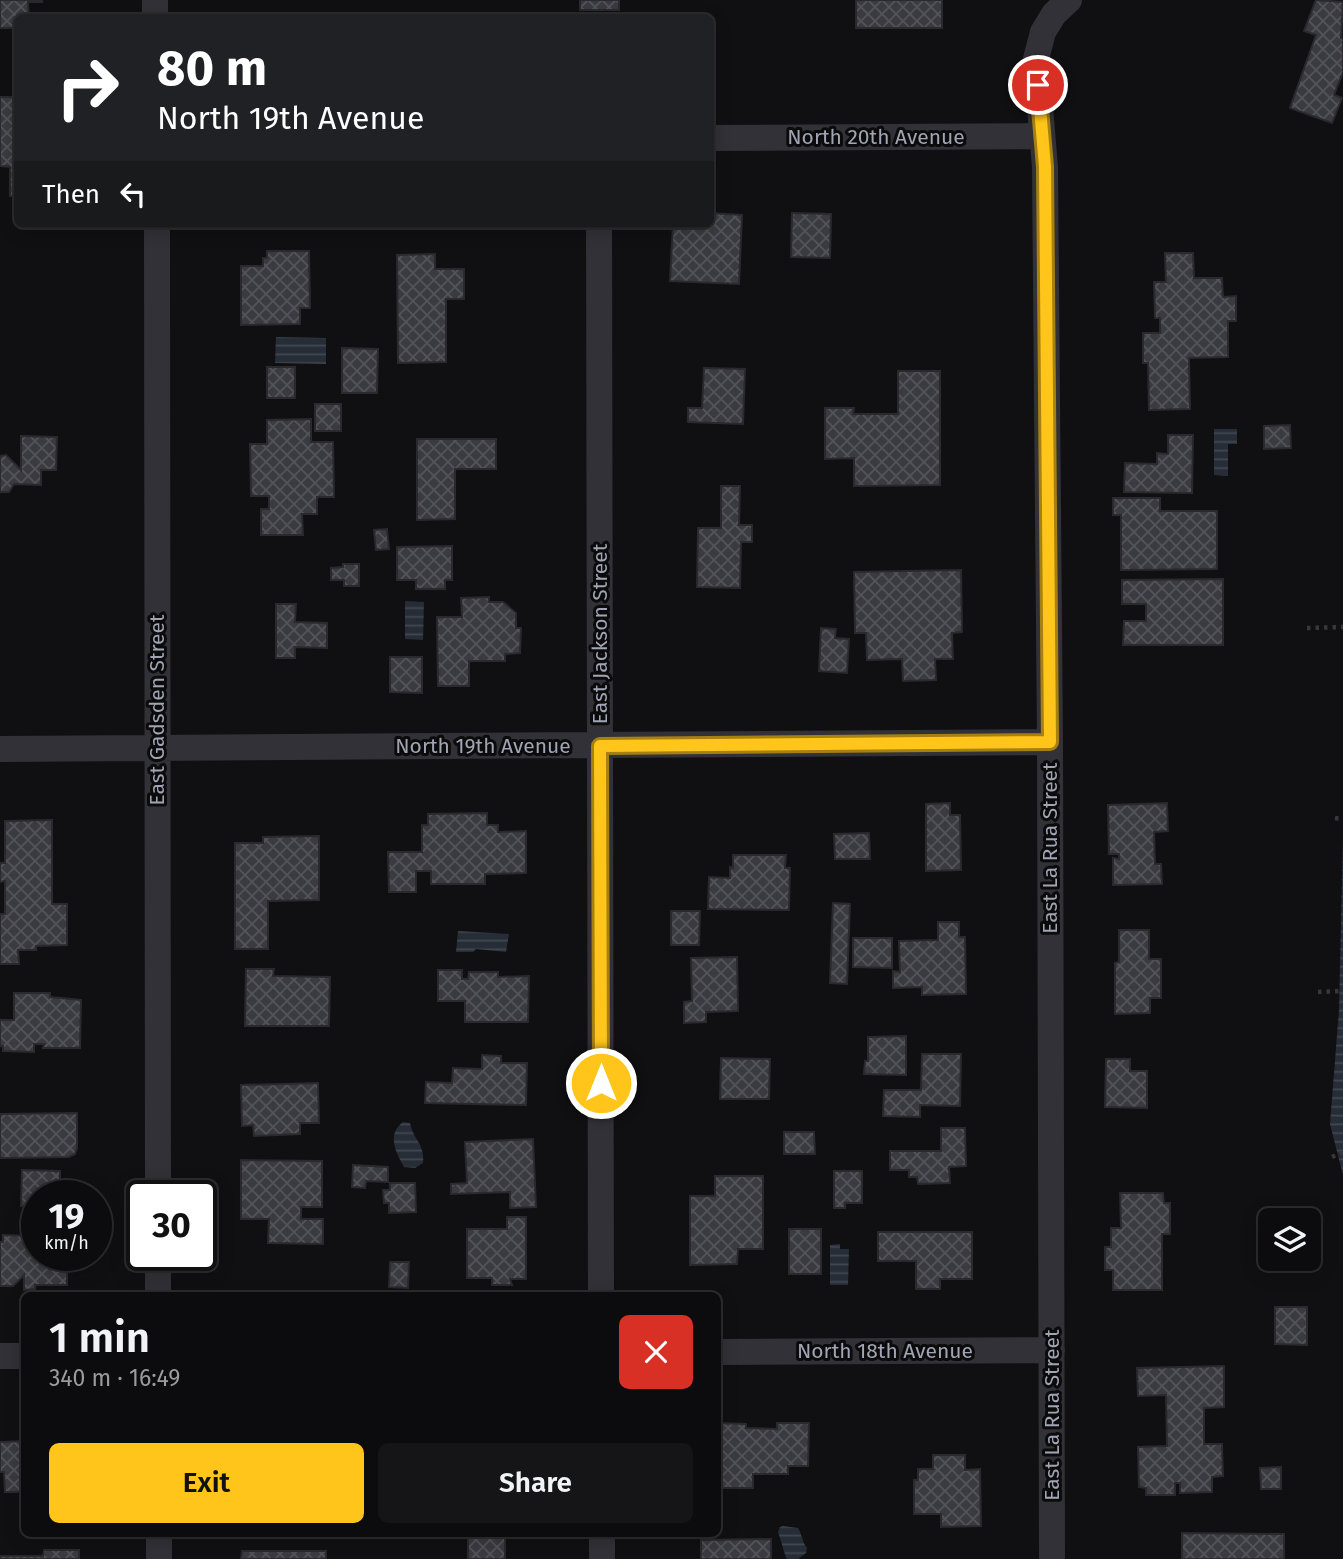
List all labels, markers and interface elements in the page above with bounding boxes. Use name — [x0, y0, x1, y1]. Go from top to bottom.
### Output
text: 80 m — [157, 39, 267, 98]
icon: right — [42, 42, 133, 133]
pin — [1008, 55, 1068, 115]
icon: arrive — [1019, 66, 1057, 104]
text: North 19th Avenue — [157, 99, 424, 137]
street label: North 20th Avenue — [787, 124, 965, 150]
icon: left — [114, 175, 152, 213]
text: Then — [42, 179, 100, 210]
street label: East Jackson Street — [587, 543, 613, 724]
street label: East Gadsden Street — [144, 614, 170, 806]
street label: North 19th Avenue — [395, 733, 571, 759]
street label: East La Rua Street — [1037, 762, 1063, 934]
position arrow — [564, 1046, 638, 1120]
speed limit sign: 30 — [126, 1180, 217, 1271]
text: 19 — [49, 1195, 84, 1237]
map controls — [1258, 1208, 1321, 1271]
button: layers — [1258, 1208, 1321, 1271]
text: km/h — [44, 1232, 89, 1254]
text: 1 min — [49, 1313, 150, 1363]
button: close — [619, 1315, 693, 1389]
street label: East La Rua Street — [1039, 1329, 1065, 1501]
street label: North 18th Avenue — [797, 1338, 973, 1364]
text: 340 m · 16:49 — [49, 1364, 180, 1392]
button: Exit — [49, 1443, 364, 1523]
button: Share — [378, 1443, 693, 1523]

